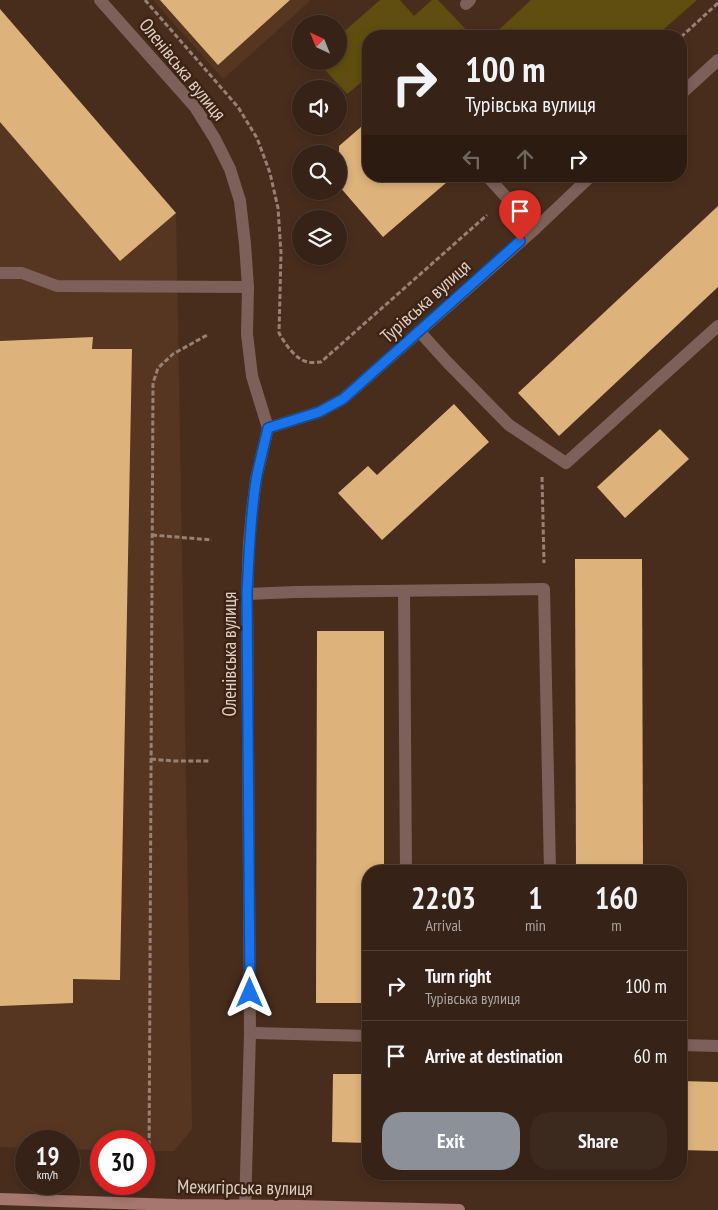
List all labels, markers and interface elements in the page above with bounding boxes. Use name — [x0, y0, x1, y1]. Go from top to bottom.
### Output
street label: Оленівська вулиця — [134, 13, 232, 125]
north arrow — [292, 15, 348, 70]
map controls — [292, 15, 347, 265]
text: 100 m — [465, 46, 546, 92]
icon: right — [382, 50, 447, 115]
button: sound — [292, 80, 347, 135]
text: Турівська вулиця — [465, 90, 596, 118]
button: search — [292, 145, 347, 200]
icon: left — [458, 145, 486, 173]
icon: ahead — [511, 145, 539, 173]
icon: right — [564, 145, 592, 173]
pin — [499, 190, 541, 241]
icon: arrive — [506, 197, 534, 225]
button: layers — [292, 210, 347, 265]
street label: Турівська вулиця — [375, 254, 475, 348]
street label: Оленівська вулиця — [217, 592, 241, 716]
text: 22:03 — [411, 878, 476, 917]
text: 1 — [528, 878, 543, 917]
text: 160 — [595, 878, 638, 917]
text: Arrival — [425, 915, 462, 935]
text: min — [525, 915, 546, 935]
text: m — [611, 915, 622, 935]
text: Turn right — [425, 964, 491, 988]
position arrow — [223, 966, 275, 1018]
icon: right — [382, 972, 410, 1000]
text: 100 m — [625, 974, 667, 998]
text: Турівська вулиця — [425, 988, 520, 1008]
icon: arrive — [382, 1042, 410, 1070]
text: Arrive at destination — [425, 1044, 563, 1068]
text: 60 m — [634, 1044, 667, 1068]
button: Exit — [382, 1112, 520, 1170]
button: Share — [530, 1112, 667, 1170]
speed limit sign: 30 — [90, 1130, 155, 1195]
text: 19 — [36, 1140, 59, 1172]
text: km/h — [37, 1167, 58, 1182]
street label: Межигірська вулиця — [177, 1174, 313, 1200]

